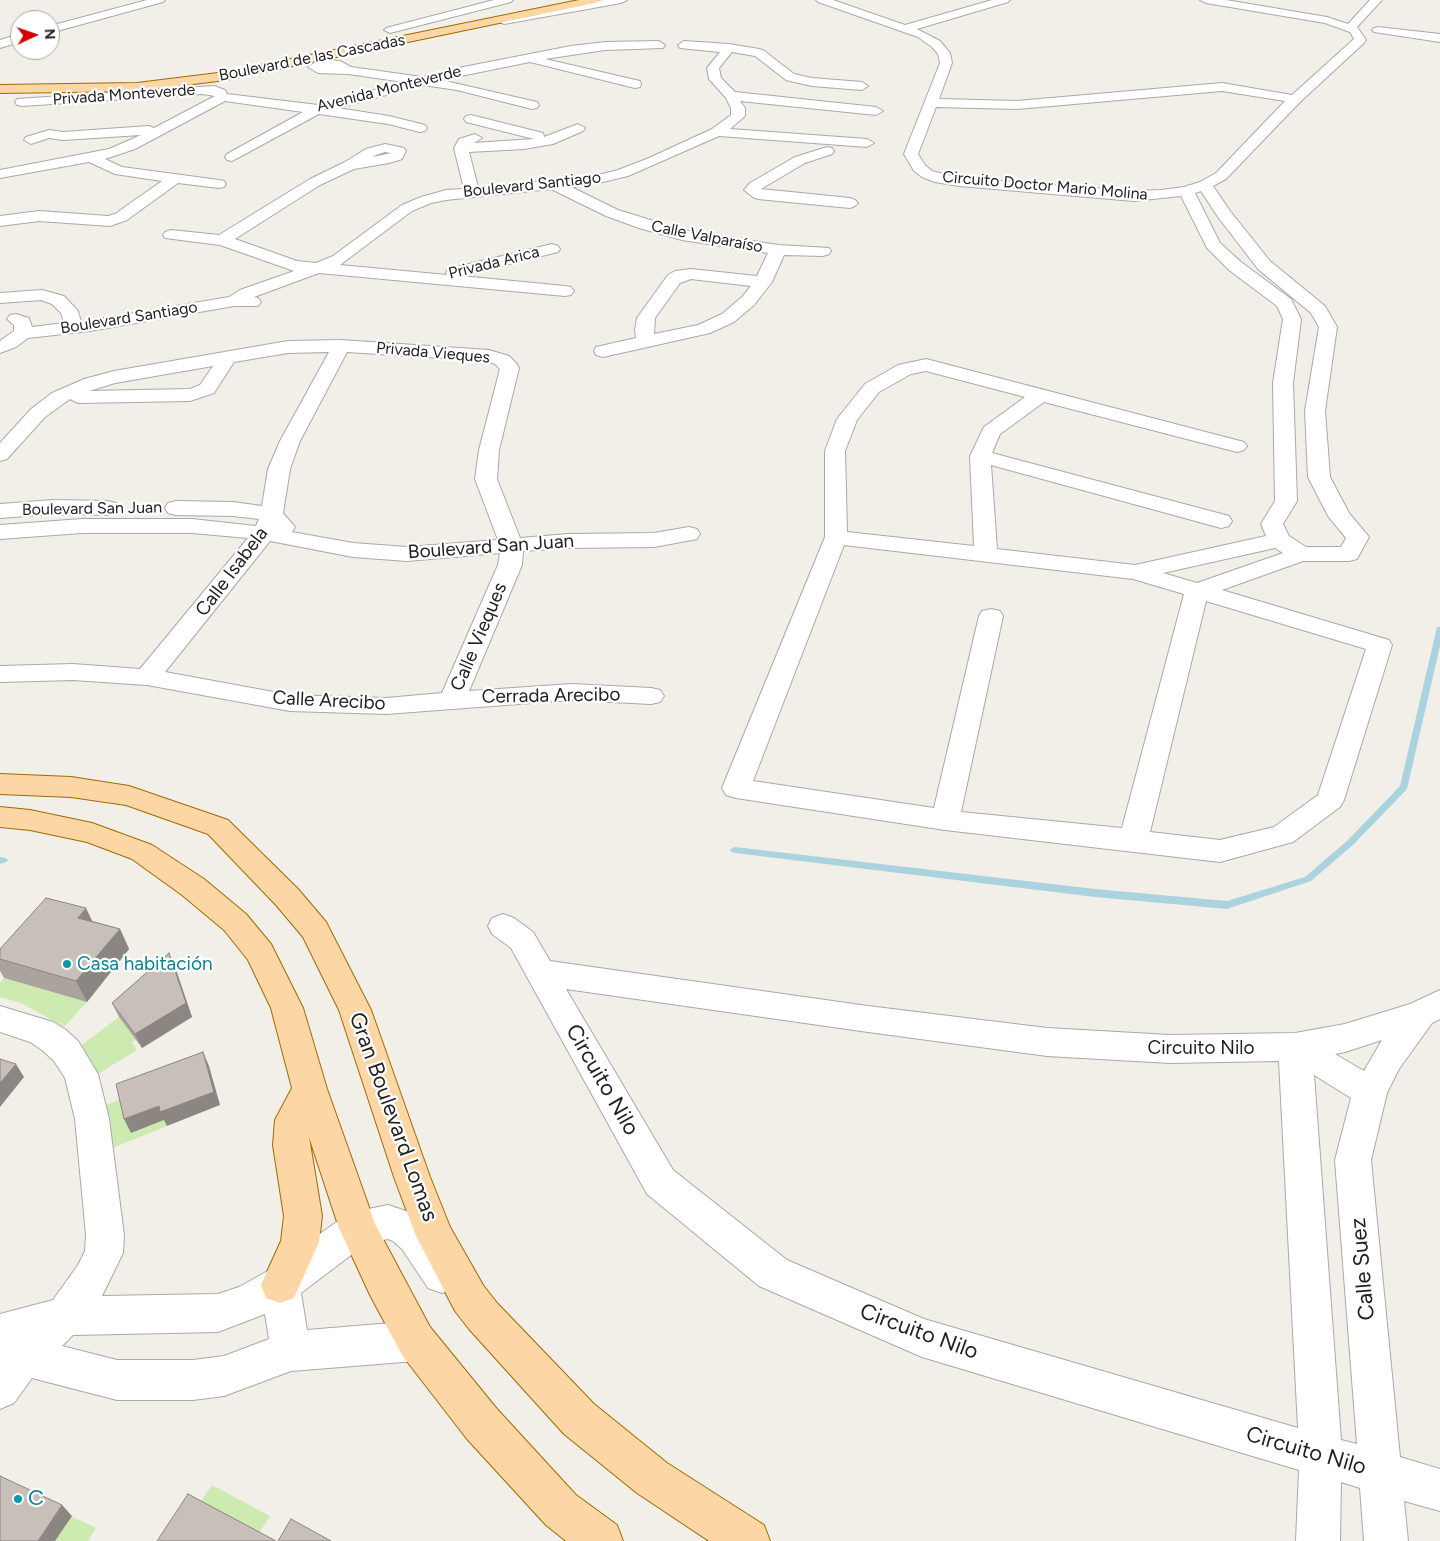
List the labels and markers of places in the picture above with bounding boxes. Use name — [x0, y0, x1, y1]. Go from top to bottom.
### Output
place label: Casa habitación — [77, 953, 213, 975]
marker: Casa habitación — [61, 958, 73, 970]
place label: C — [28, 1486, 44, 1512]
marker: C — [12, 1493, 24, 1505]

